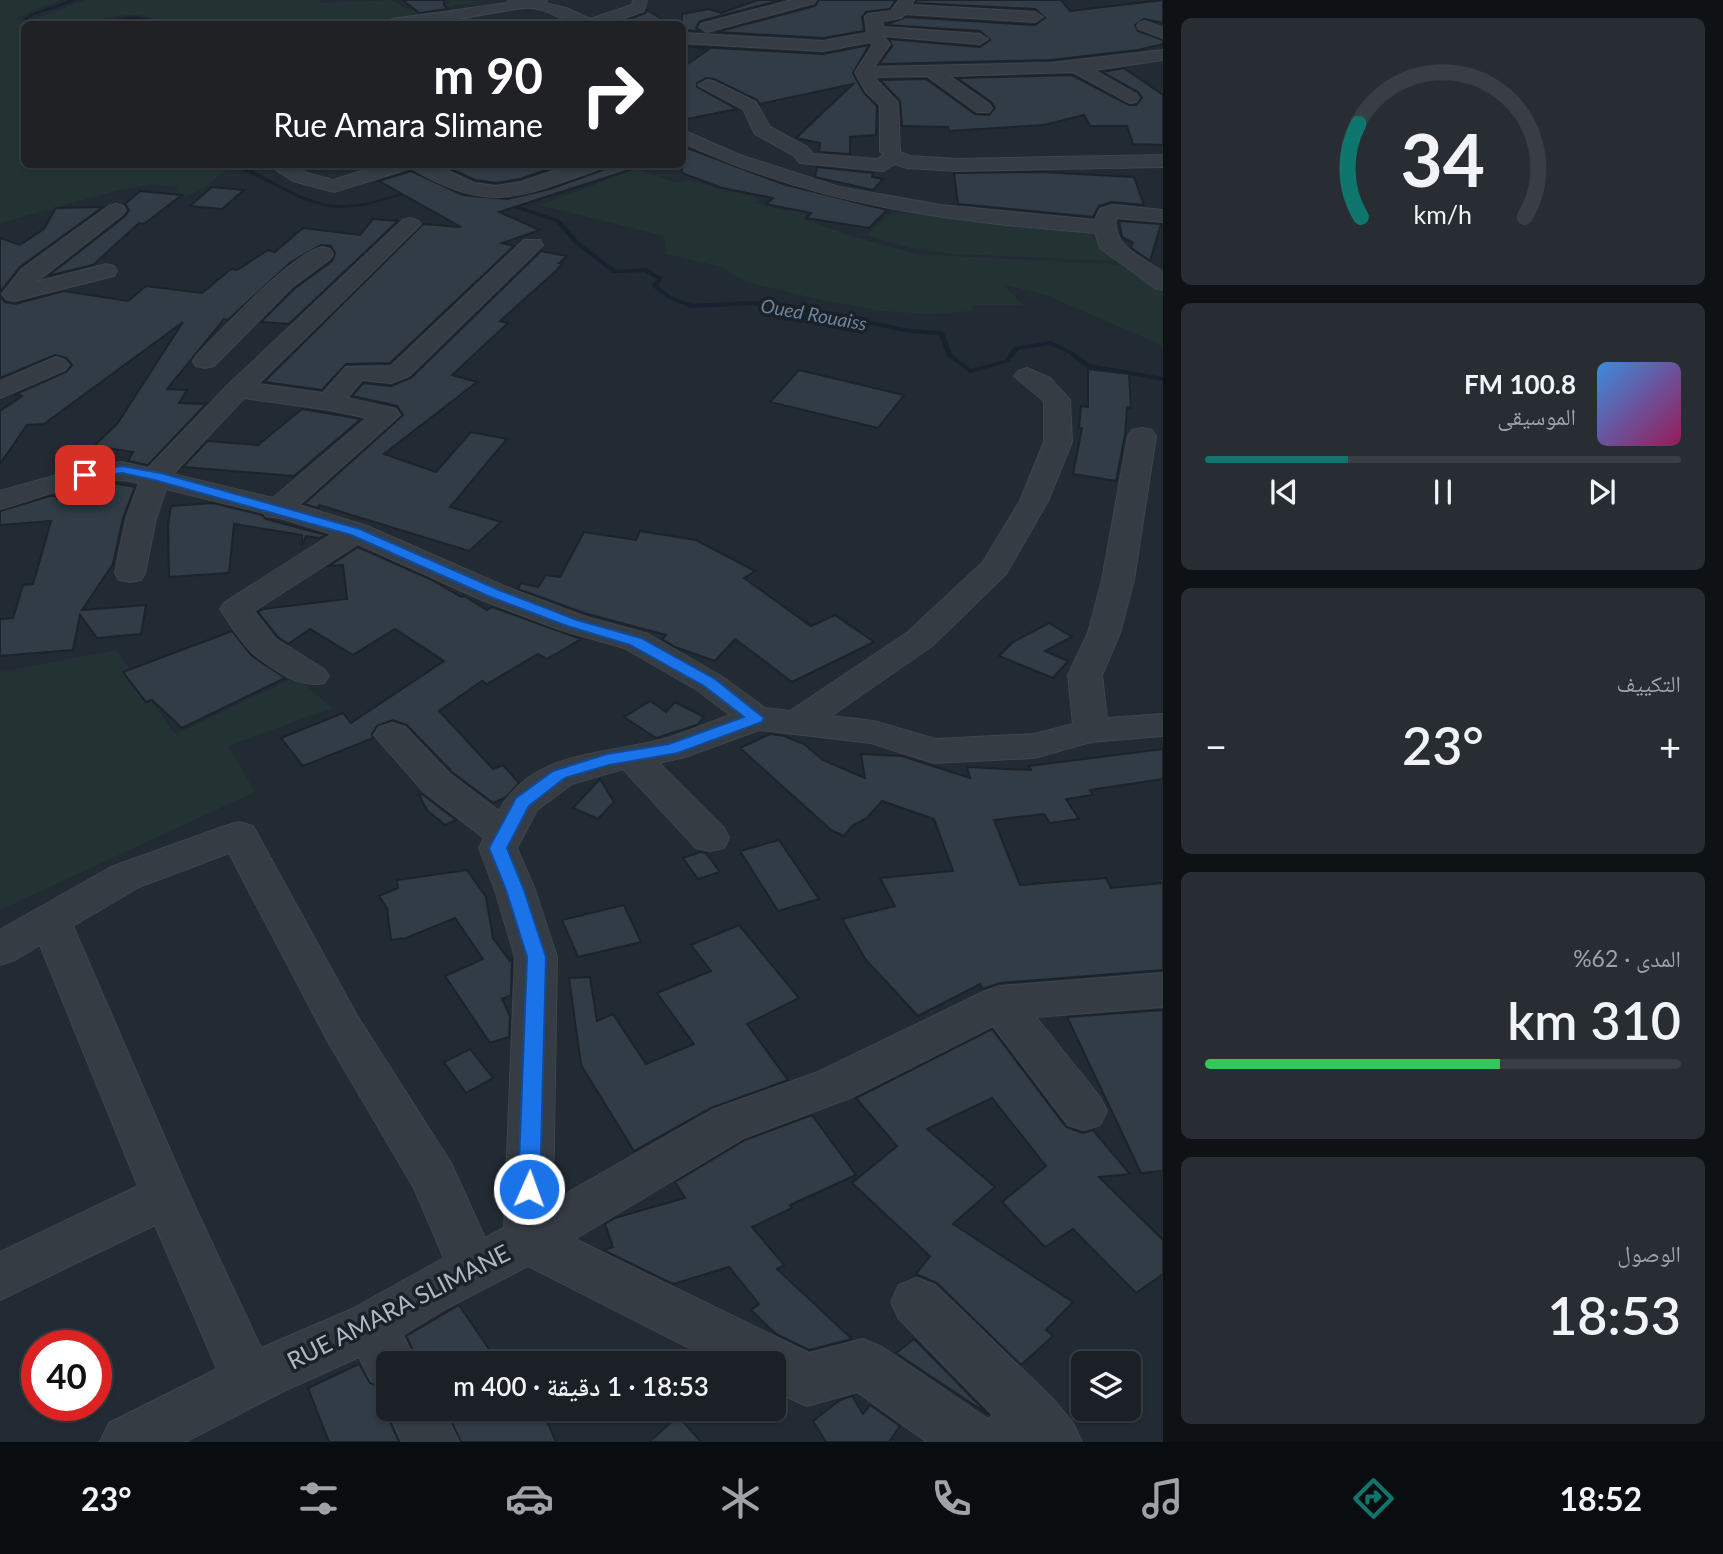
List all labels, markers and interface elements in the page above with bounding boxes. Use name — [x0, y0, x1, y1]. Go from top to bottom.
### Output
text: 90 m — [433, 46, 543, 104]
icon: right — [567, 49, 658, 140]
text: Rue Amara Slimane — [273, 105, 543, 144]
text: 34 — [1401, 116, 1485, 204]
text: km/h — [1414, 199, 1472, 229]
water label: Oued Rouaiss — [759, 293, 869, 335]
text: 100.8 FM — [1464, 368, 1576, 400]
text: الموسيقى — [1497, 402, 1576, 430]
pin — [55, 445, 115, 505]
icon: arrive — [66, 456, 104, 494]
icon: previous — [1265, 473, 1303, 511]
icon: pause — [1424, 473, 1462, 511]
icon: next — [1583, 473, 1621, 511]
text: التكييف — [1616, 669, 1681, 697]
text: 23° — [1402, 714, 1484, 776]
text: − — [1205, 723, 1227, 769]
text: + — [1659, 723, 1681, 769]
text: المدى · 62% — [1573, 944, 1681, 972]
text: 310 km — [1507, 989, 1681, 1051]
position arrow — [492, 1152, 566, 1226]
street label: RUE AMARA SLIMANE — [282, 1237, 514, 1375]
text: الوصول — [1617, 1239, 1681, 1267]
text: 18:53 — [1547, 1284, 1681, 1346]
speed limit sign: 40 — [21, 1330, 112, 1421]
map controls — [1071, 1351, 1141, 1421]
button: layers — [1071, 1351, 1141, 1421]
text: 18:53 · 1 دقيقة · 400 m — [453, 1370, 709, 1402]
icon: filters — [294, 1474, 343, 1523]
icon: car — [505, 1474, 554, 1523]
icon: climate — [716, 1474, 765, 1523]
icon: phone — [927, 1474, 976, 1523]
icon: music — [1138, 1474, 1187, 1523]
icon: directions — [1349, 1474, 1398, 1523]
text: 23° — [81, 1479, 132, 1518]
text: 18:52 — [1560, 1479, 1642, 1518]

